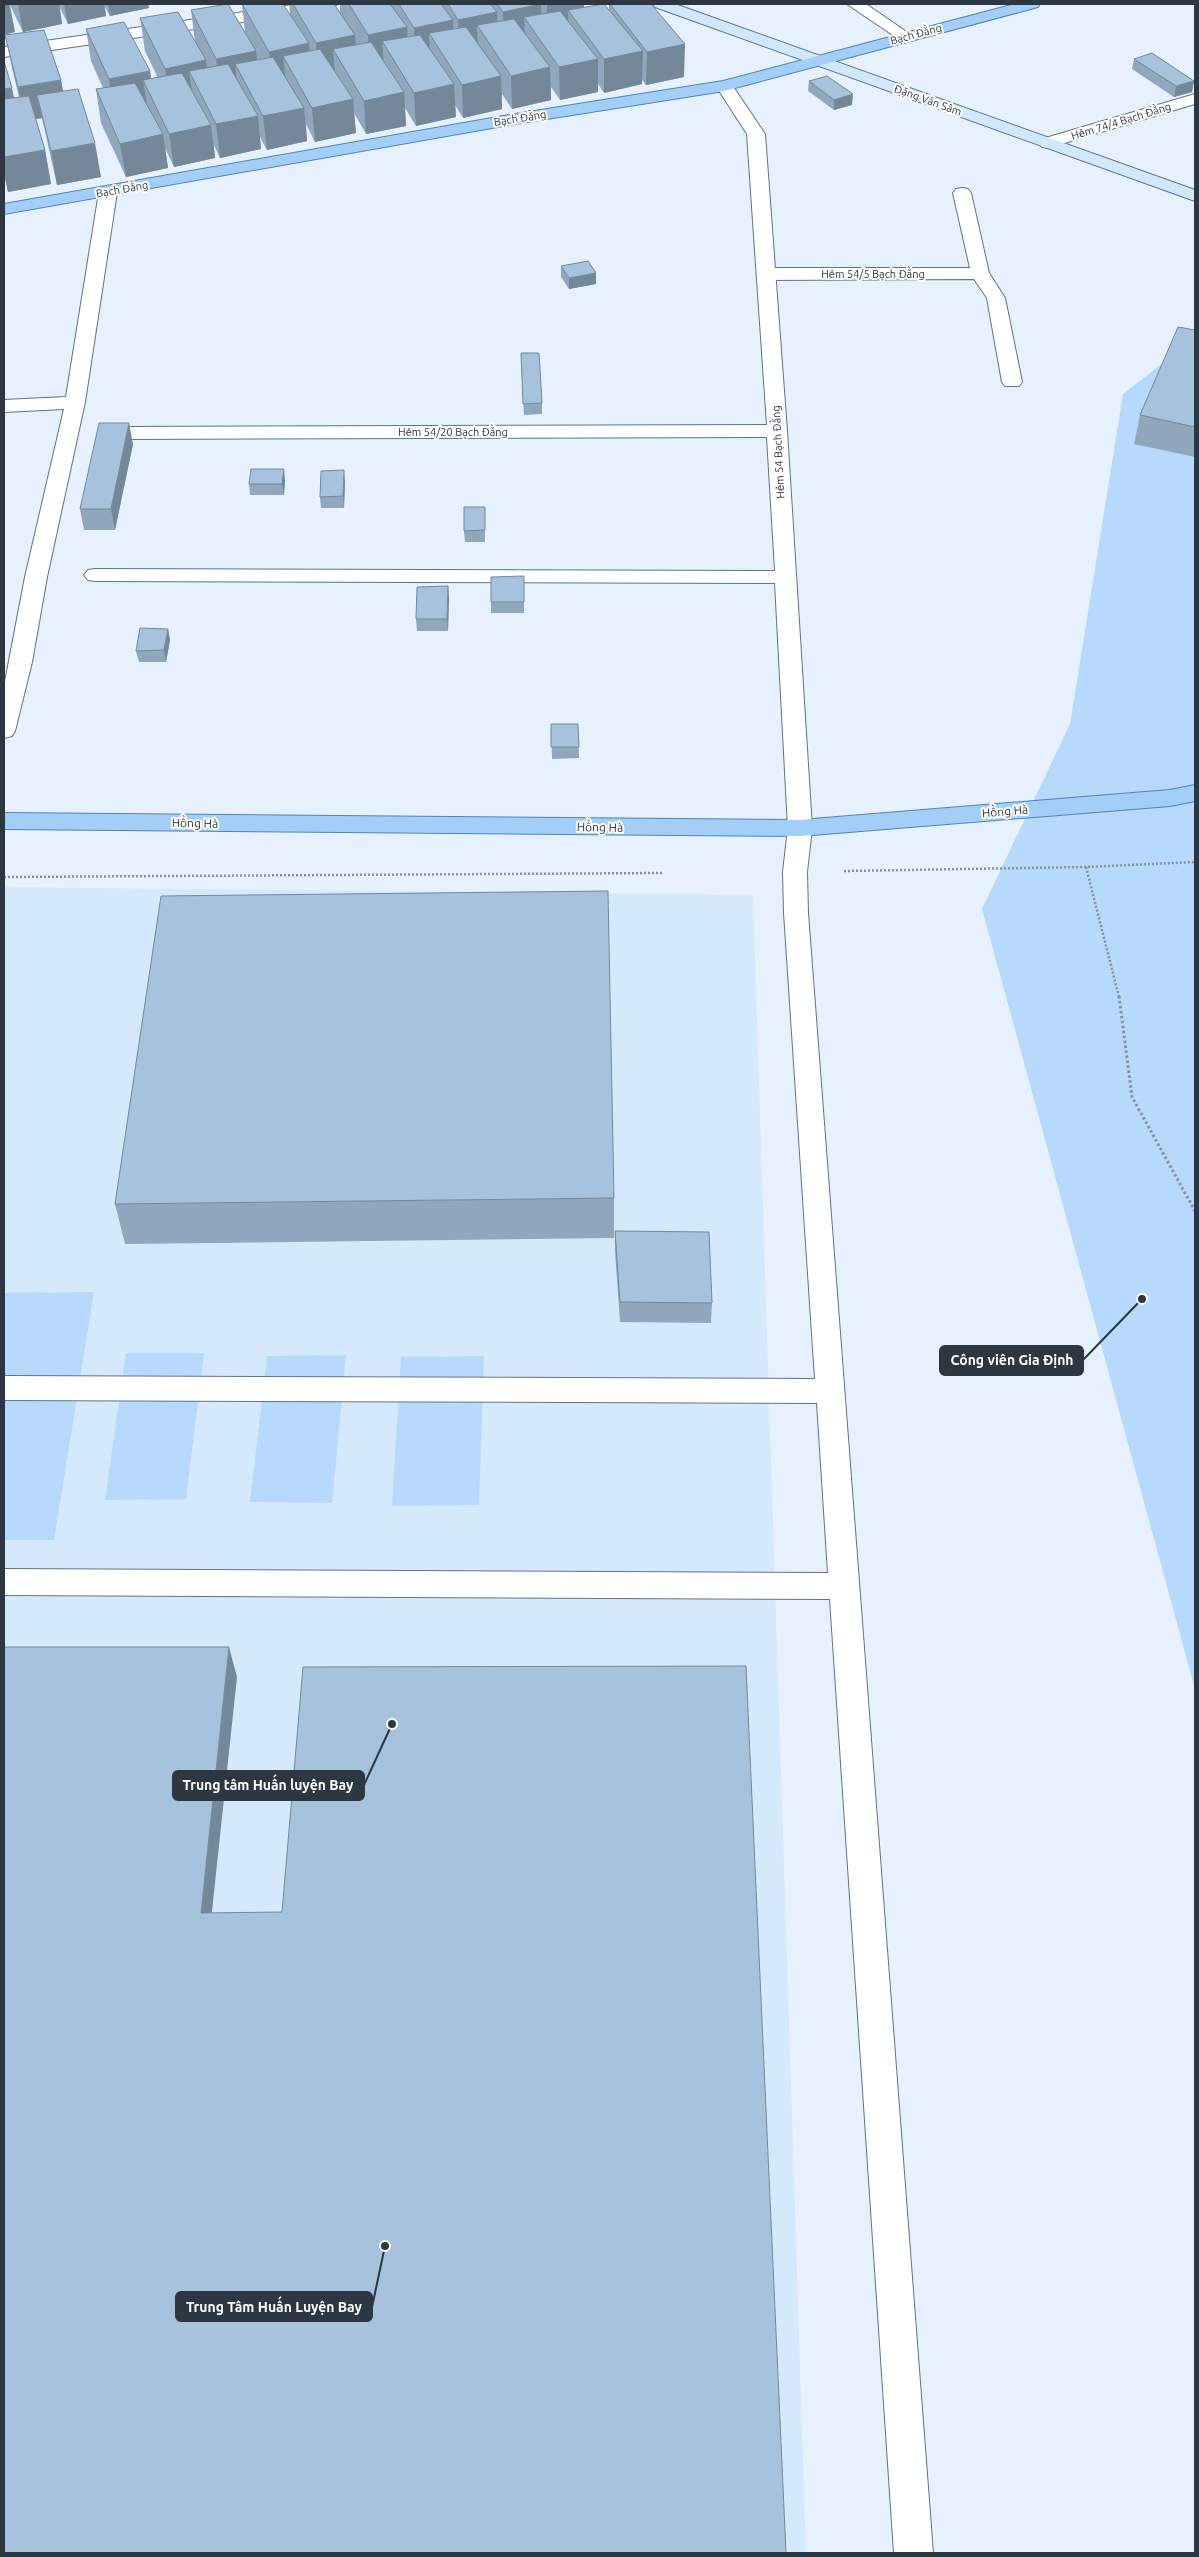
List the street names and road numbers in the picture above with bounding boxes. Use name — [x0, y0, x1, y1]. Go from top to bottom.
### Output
street label: Bạch Đằng — [889, 20, 943, 48]
street label: Đặng Văn Sâm — [892, 82, 963, 119]
street label: Hẻm 74/4 Bạch Đằng — [1069, 99, 1173, 143]
street label: Bạch Đằng — [493, 106, 547, 129]
street label: Bạch Đằng — [95, 177, 149, 200]
street label: Hẻm 54/5 Bạch Đằng — [821, 266, 925, 281]
street label: Hẻm 54 Bạch Đằng — [768, 405, 787, 499]
street label: Hẻm 54/20 Bạch Đằng — [398, 424, 508, 439]
street label: Hồng Hà — [981, 802, 1029, 819]
street label: Hồng Hà — [172, 815, 218, 830]
street label: Hồng Hà — [577, 819, 623, 834]

